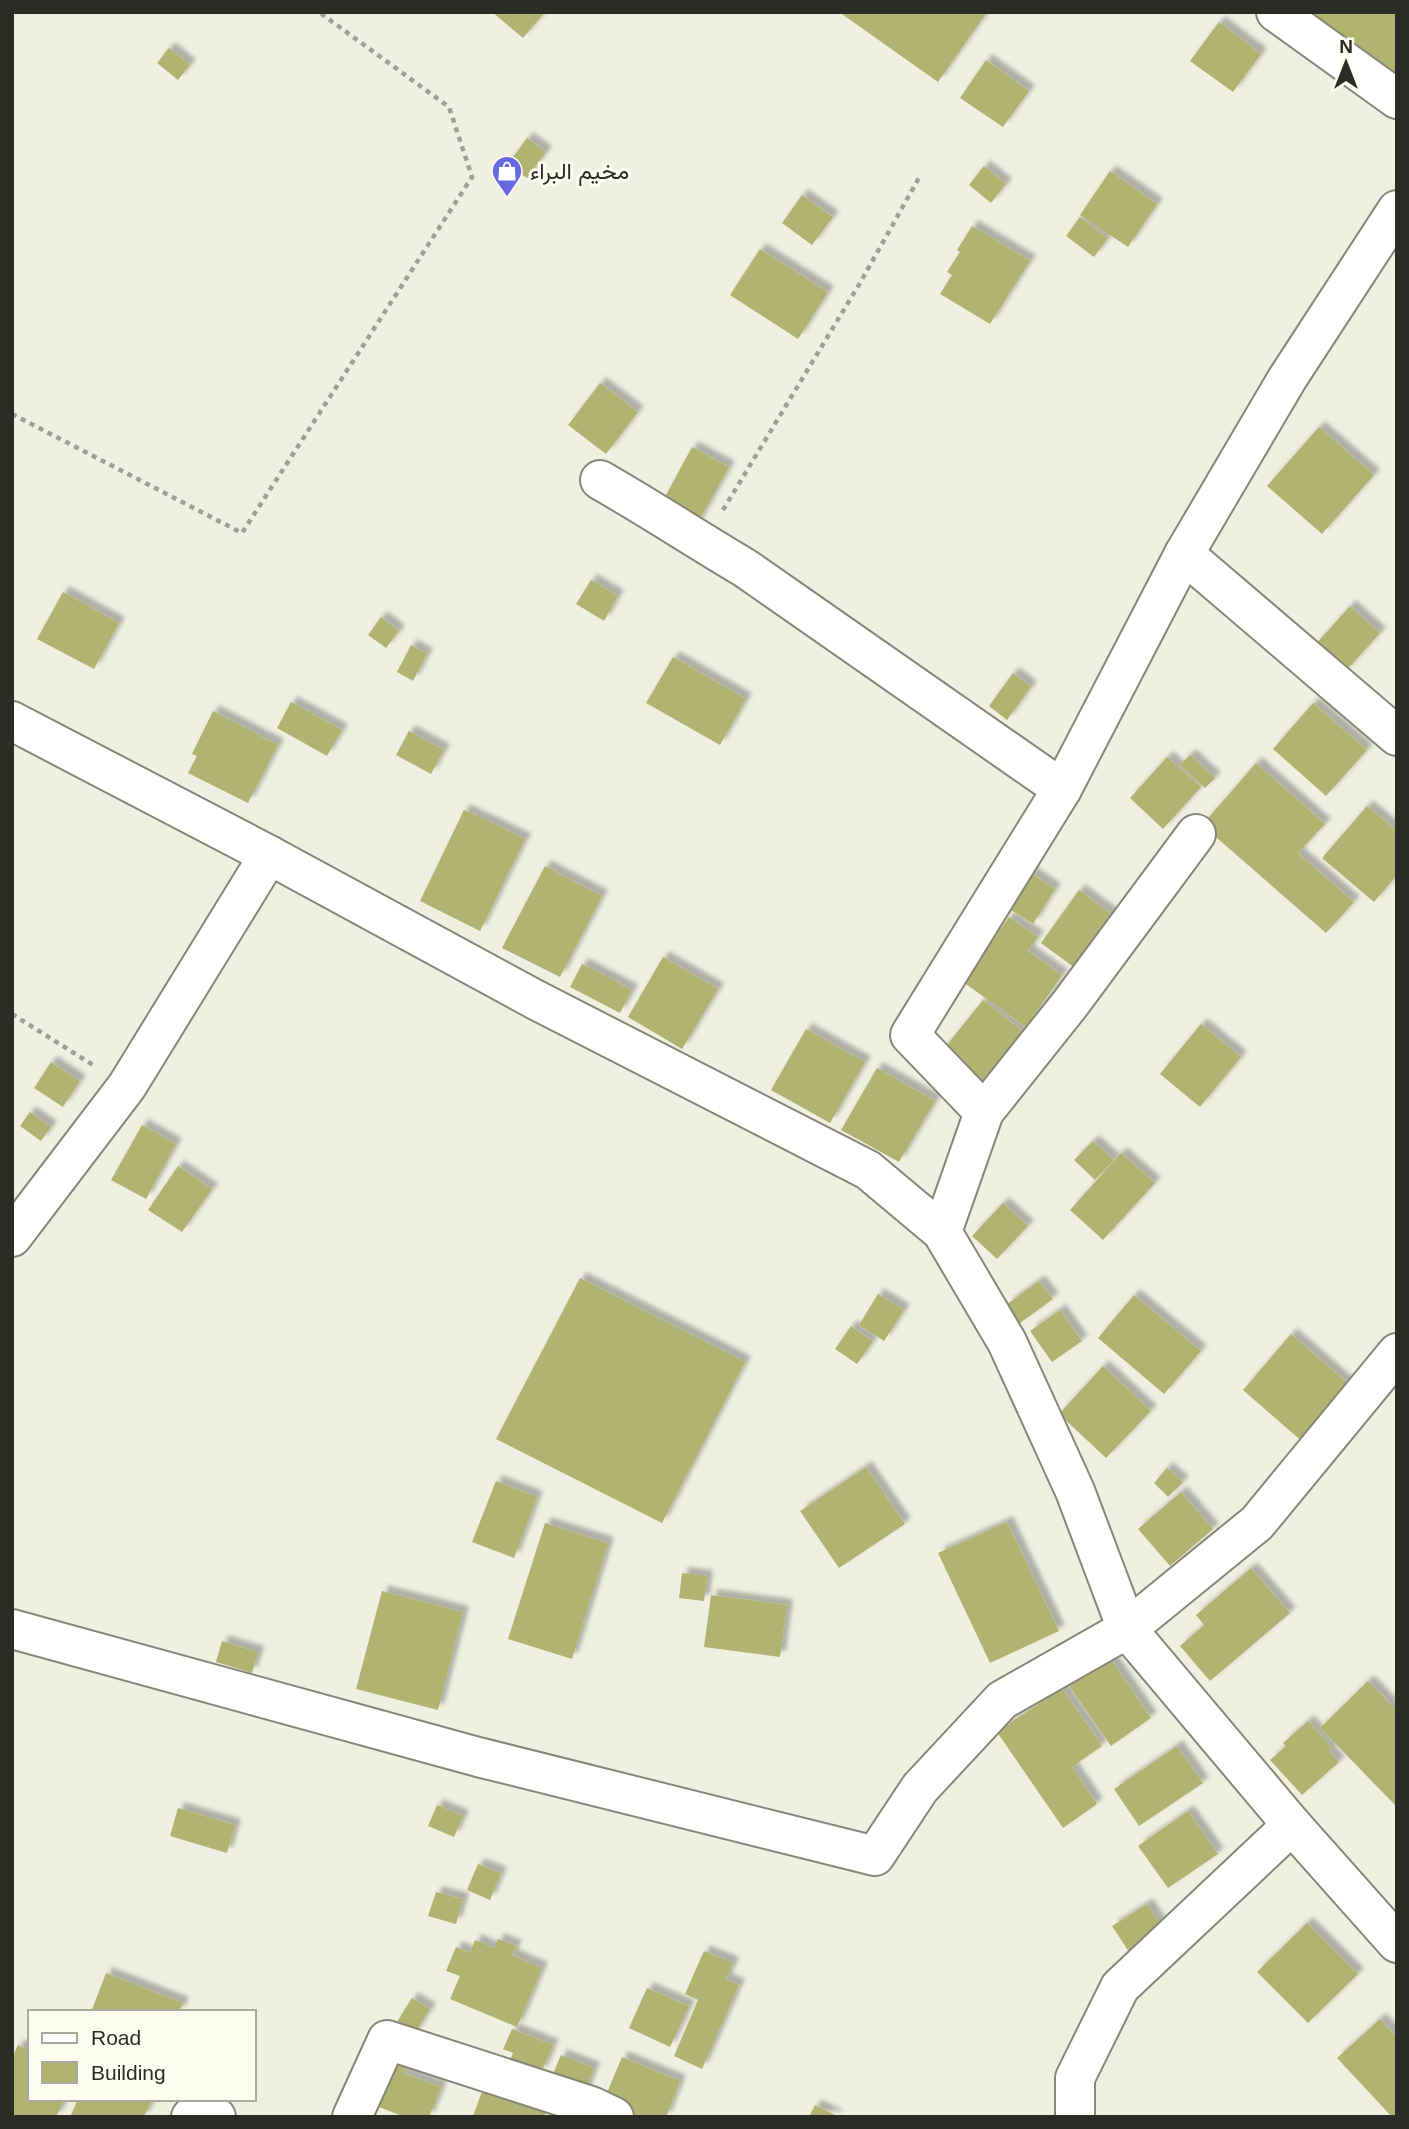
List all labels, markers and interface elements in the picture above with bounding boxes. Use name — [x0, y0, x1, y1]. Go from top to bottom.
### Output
north arrow — [1311, 28, 1381, 98]
text: N — [1339, 36, 1353, 57]
shop icon: مخيم البراء — [490, 154, 524, 198]
place label: مخيم البراء — [530, 158, 629, 186]
legend — [28, 2010, 256, 2101]
text: Road — [91, 2026, 141, 2049]
text: Building — [91, 2061, 166, 2084]

